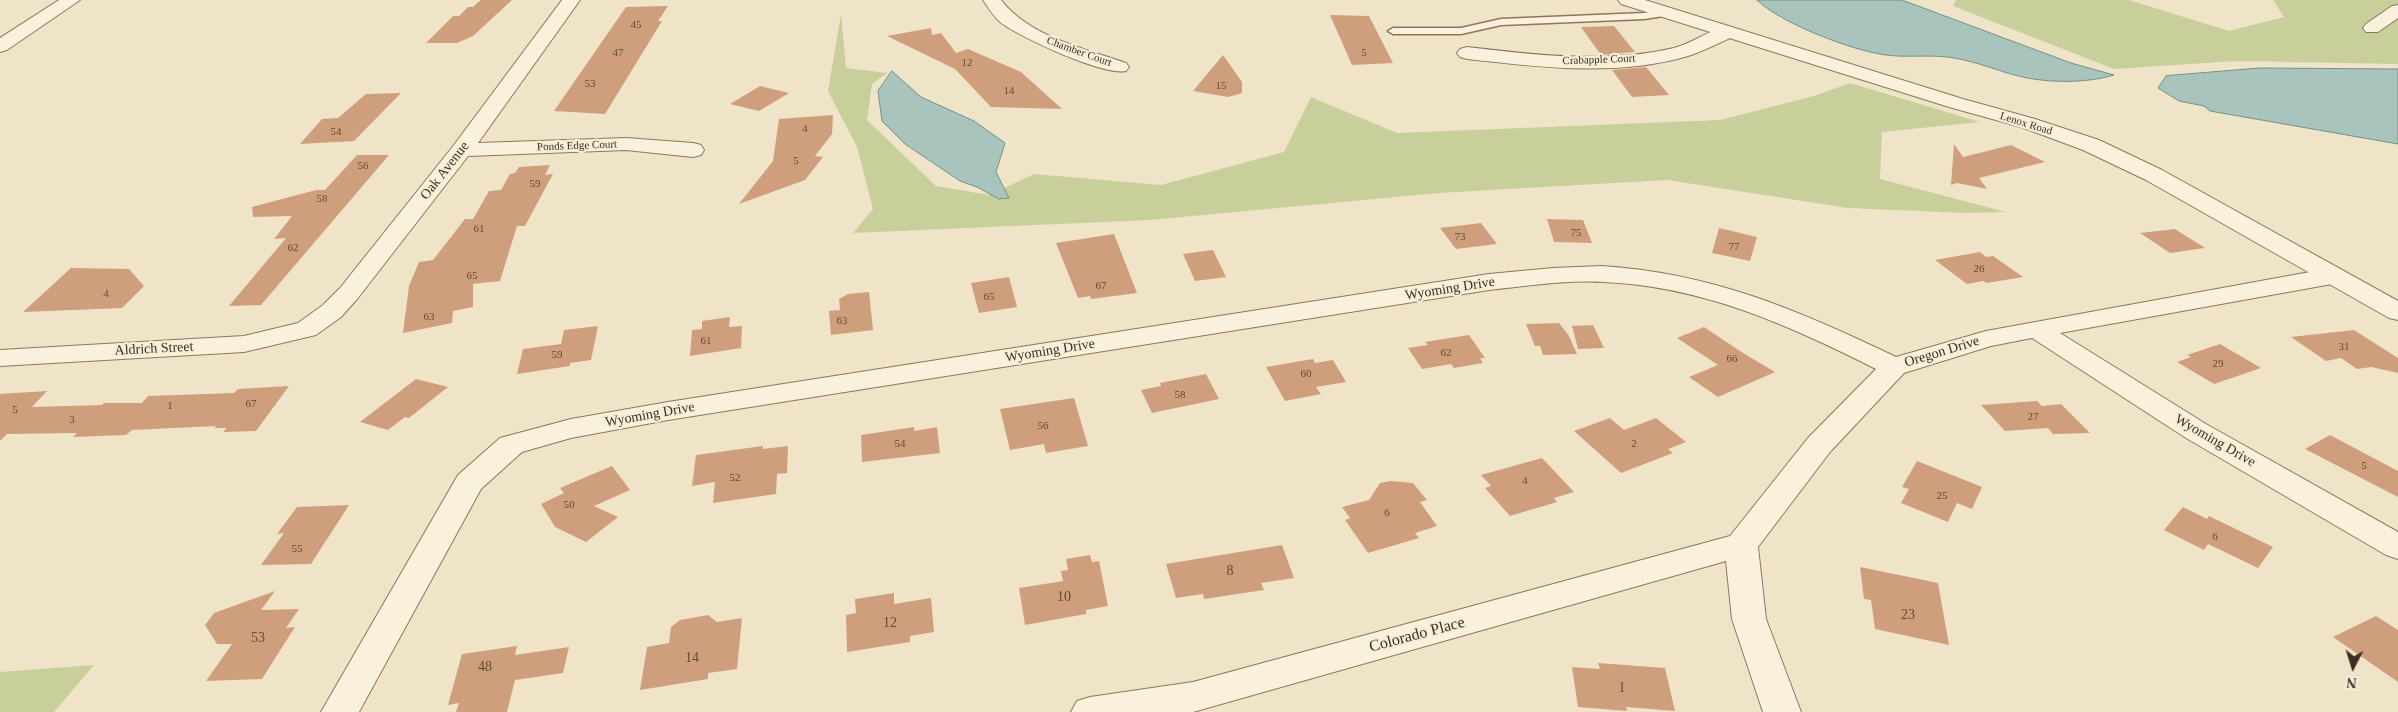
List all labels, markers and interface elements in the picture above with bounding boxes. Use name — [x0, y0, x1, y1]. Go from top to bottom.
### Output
house number: 45 — [630, 18, 642, 32]
street label: Chamber Court — [1045, 34, 1113, 70]
house number: 47 — [612, 46, 624, 60]
house number: 5 — [1361, 46, 1367, 60]
street label: Crabapple Court — [1562, 52, 1636, 68]
house number: 12 — [962, 56, 972, 70]
house number: 53 — [584, 77, 596, 91]
house number: 15 — [1216, 79, 1226, 93]
house number: 14 — [1004, 84, 1014, 98]
street label: Lenox Road — [1998, 110, 2054, 138]
house number: 4 — [802, 122, 808, 136]
house number: 54 — [331, 125, 342, 139]
street label: Ponds Edge Court — [537, 138, 617, 154]
street label: Oak Avenue — [417, 139, 473, 203]
house number: 5 — [793, 154, 799, 168]
house number: 56 — [358, 159, 368, 173]
house number: 59 — [530, 177, 540, 191]
house number: 58 — [316, 192, 328, 206]
house number: 61 — [474, 222, 484, 236]
house number: 75 — [1570, 226, 1582, 240]
house number: 73 — [1454, 230, 1466, 244]
house number: 77 — [1728, 240, 1740, 254]
house number: 62 — [288, 241, 298, 255]
house number: 26 — [1974, 262, 1985, 276]
house number: 65 — [467, 269, 478, 283]
street label: Wyoming Drive — [1404, 274, 1496, 304]
house number: 67 — [1096, 279, 1106, 293]
house number: 4 — [103, 287, 109, 301]
house number: 65 — [984, 290, 994, 304]
house number: 63 — [424, 310, 434, 324]
house number: 63 — [836, 314, 848, 328]
street label: Oregon Drive — [1903, 333, 1981, 371]
house number: 61 — [700, 334, 711, 348]
street label: Wyoming Drive — [1004, 336, 1096, 366]
street label: Aldrich Street — [114, 339, 194, 359]
house number: 31 — [2338, 340, 2350, 354]
house number: 62 — [1440, 346, 1452, 360]
house number: 59 — [552, 348, 562, 362]
house number: 66 — [1726, 352, 1738, 366]
house number: 29 — [2212, 357, 2224, 371]
house number: 60 — [1300, 367, 1312, 381]
house number: 58 — [1174, 388, 1186, 402]
house number: 67 — [246, 397, 256, 411]
house number: 1 — [167, 399, 173, 413]
street label: Wyoming Drive — [604, 399, 696, 431]
house number: 5 — [12, 403, 18, 417]
house number: 27 — [2028, 410, 2039, 424]
street label: Wyoming Drive — [2172, 411, 2258, 471]
house number: 3 — [69, 413, 75, 427]
house number: 56 — [1038, 419, 1048, 433]
house number: 54 — [894, 437, 906, 451]
house number: 2 — [1631, 437, 1637, 451]
house number: 5 — [2361, 459, 2367, 473]
house number: 52 — [730, 471, 740, 485]
house number: 4 — [1522, 474, 1528, 488]
house number: 25 — [1936, 489, 1948, 503]
house number: 50 — [564, 498, 574, 512]
house number: 6 — [1384, 506, 1390, 520]
house number: 6 — [2212, 530, 2218, 544]
house number: 55 — [292, 542, 302, 556]
house number: 8 — [1226, 563, 1234, 579]
house number: 10 — [1057, 589, 1071, 605]
house number: 23 — [1901, 607, 1915, 623]
street label: Colorado Place — [1367, 613, 1467, 657]
house number: 12 — [883, 615, 897, 631]
house number: 53 — [251, 630, 265, 646]
north arrow — [2328, 642, 2378, 692]
house number: 14 — [685, 650, 699, 666]
house number: 48 — [478, 659, 492, 675]
text: N — [2346, 675, 2357, 690]
house number: 1 — [1618, 680, 1625, 696]

